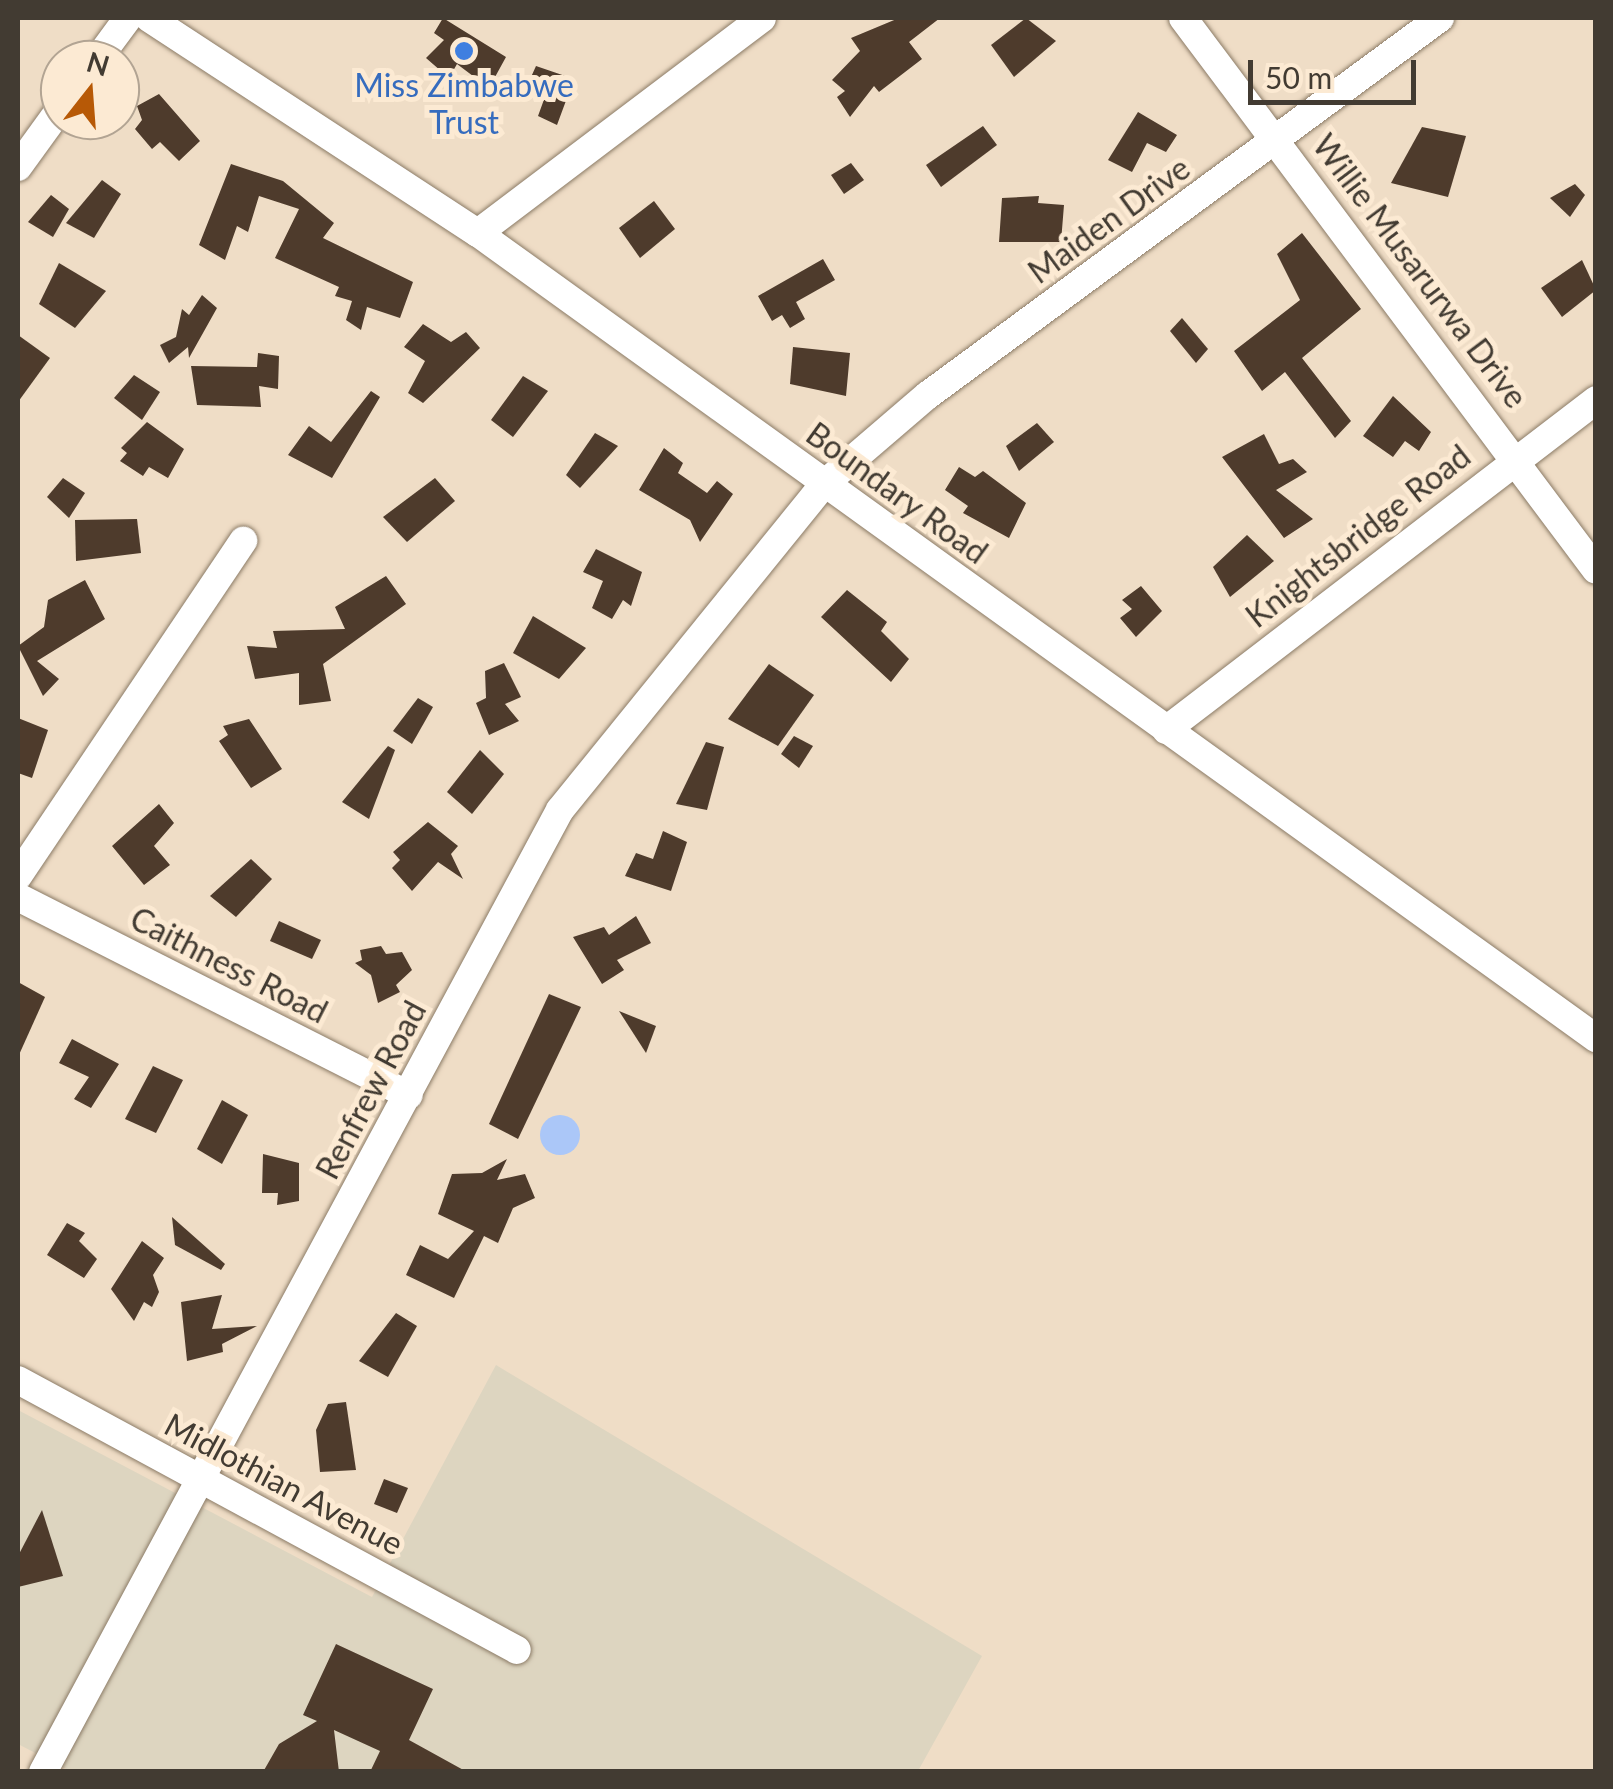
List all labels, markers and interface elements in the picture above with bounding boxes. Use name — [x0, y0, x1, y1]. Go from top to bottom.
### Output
north arrow — [40, 40, 140, 140]
marker: Miss Zimbabwe Trust — [453, 40, 475, 62]
scale bar — [1253, 40, 1420, 102]
text: N — [83, 44, 113, 83]
text: 50 m — [1265, 59, 1332, 95]
place label: Miss Zimbabwe Trust — [354, 67, 574, 142]
street label: Willie Musarurwa Drive — [1305, 127, 1535, 415]
street label: Maiden Drive — [1021, 149, 1197, 291]
street label: Boundary Road — [799, 414, 995, 572]
street label: Knightsbridge Road — [1238, 437, 1478, 635]
street label: Caithness Road — [124, 899, 334, 1031]
street label: Renfrew Road — [308, 994, 434, 1186]
street label: Midlothian Avenue — [158, 1405, 410, 1563]

